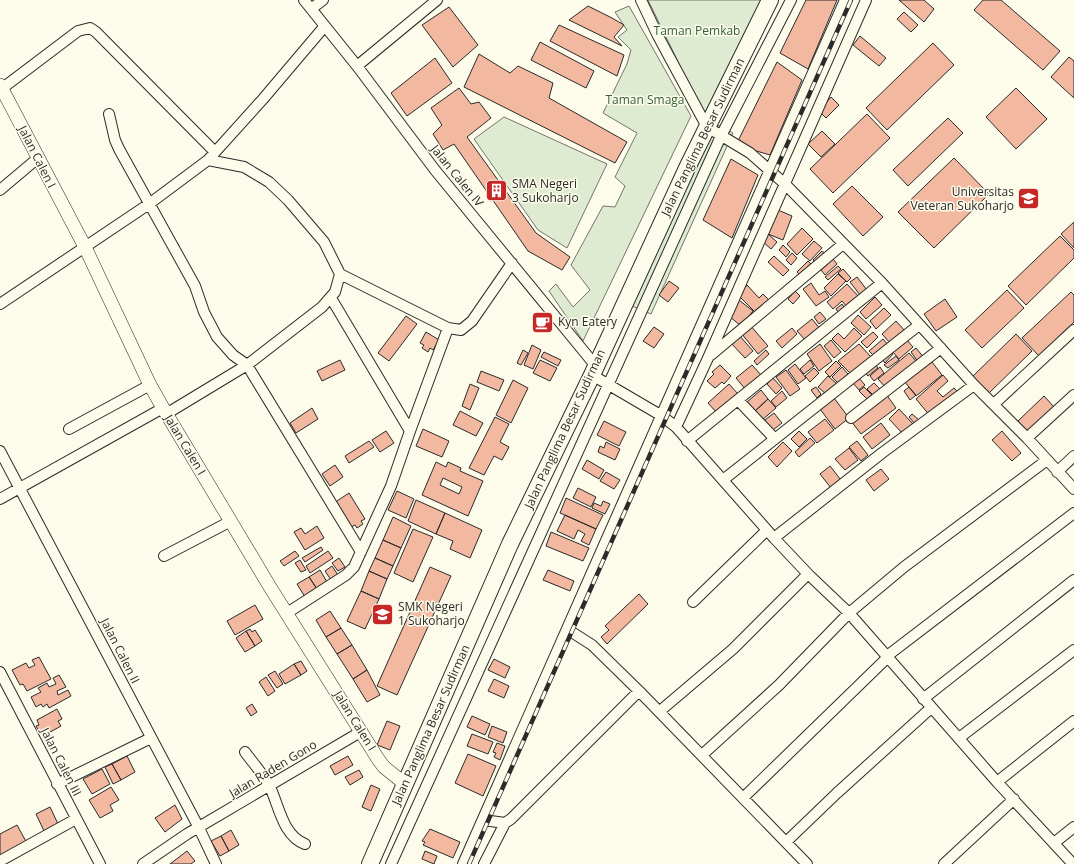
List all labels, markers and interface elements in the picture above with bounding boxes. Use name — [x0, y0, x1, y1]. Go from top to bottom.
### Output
park label: Taman Pemkab — [654, 22, 740, 39]
street label: Jalan Panglima Besar Sudirman — [656, 55, 748, 220]
park label: Taman Smaga — [605, 91, 685, 108]
street label: Jalan Calen I — [14, 122, 60, 191]
street label: Jalan Calen IV — [427, 140, 488, 211]
place label: SMA Negeri 3 Sukoharjo — [512, 175, 579, 206]
building icon: SMA Negeri 3 Sukoharjo — [483, 178, 509, 204]
place label: Universitas Veteran Sukoharjo — [910, 183, 1014, 214]
school or university icon: Universitas Veteran Sukoharjo — [1016, 186, 1042, 212]
cafe icon: Kyn Eatery — [530, 309, 556, 335]
place label: Kyn Eatery — [558, 313, 618, 330]
street label: Jalan Panglima Besar Sudirman — [520, 346, 609, 512]
street label: Jalan Calen I — [160, 410, 210, 478]
place label: SMK Negeri 1 Sukoharjo — [398, 598, 465, 629]
school or university icon: SMK Negeri 1 Sukoharjo — [370, 601, 396, 627]
street label: Jalan Calen II — [96, 614, 144, 686]
street label: Jalan Panglima Besar Sudirman — [387, 642, 474, 809]
street label: Jalan Calen I — [330, 687, 381, 754]
street label: Jalan Calen III — [36, 724, 86, 799]
street label: Jalan Raden Gono — [225, 736, 320, 802]

